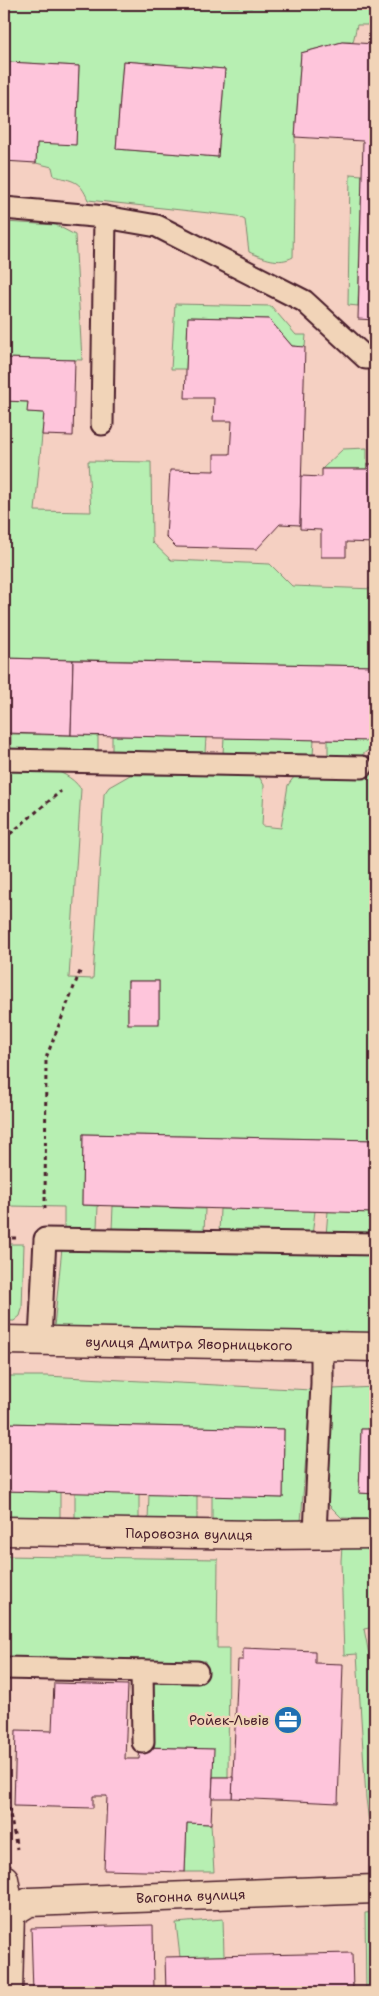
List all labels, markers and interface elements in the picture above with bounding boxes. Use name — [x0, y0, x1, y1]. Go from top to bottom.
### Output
street label: вулиця Дмитра Яворницького — [85, 1333, 293, 1354]
street label: Паровозна вулиця — [125, 1524, 253, 1544]
office icon: Ройек-Львів — [273, 1705, 303, 1735]
place label: Ройек-Львів — [189, 1711, 269, 1729]
street label: Вагонна вулиця — [136, 1885, 246, 1907]

